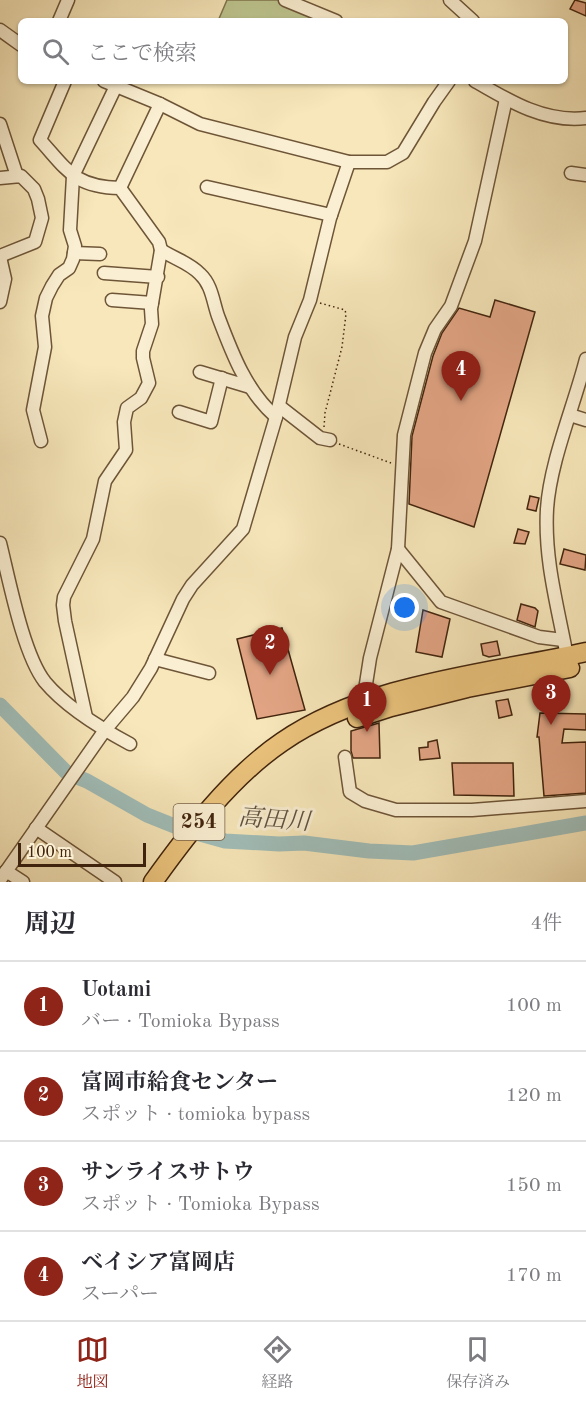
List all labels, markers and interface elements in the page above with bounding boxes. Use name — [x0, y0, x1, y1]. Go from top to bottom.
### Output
search box — [18, 18, 568, 84]
icon: search — [39, 35, 72, 68]
text: ここで検索 — [87, 43, 197, 65]
pin: 4 — [442, 352, 480, 401]
your location — [390, 593, 419, 622]
pin: 2 — [250, 626, 290, 675]
pin: 3 — [532, 676, 570, 725]
pin: 1 — [348, 682, 386, 732]
road number: 254 — [174, 804, 224, 840]
water label: 高田川 — [237, 804, 314, 836]
scale bar — [18, 840, 146, 868]
text: 100 m — [27, 845, 72, 861]
text: 周辺 — [24, 912, 76, 938]
text: 4件 — [530, 914, 562, 934]
text: Uotami — [81, 979, 151, 1001]
text: 1 — [38, 996, 49, 1016]
text: 100 m — [506, 996, 562, 1016]
text: バー · Tomioka Bypass — [81, 1012, 280, 1032]
text: 富岡市給食センター — [81, 1072, 278, 1094]
text: 2 — [38, 1086, 49, 1106]
text: 120 m — [506, 1086, 562, 1106]
text: スポット · tomioka bypass — [81, 1105, 310, 1125]
text: サンライスサトウ — [81, 1162, 255, 1184]
text: 3 — [38, 1176, 49, 1196]
text: 150 m — [506, 1176, 562, 1196]
text: スポット · Tomioka Bypass — [81, 1195, 320, 1215]
text: ベイシア富岡店 — [81, 1252, 235, 1274]
text: 4 — [38, 1266, 49, 1286]
text: 170 m — [506, 1266, 562, 1286]
text: スーパー — [81, 1285, 159, 1305]
tab: 地図 — [76, 1333, 109, 1393]
tab: 経路 — [261, 1333, 294, 1393]
tab: 保存済み — [446, 1333, 510, 1393]

